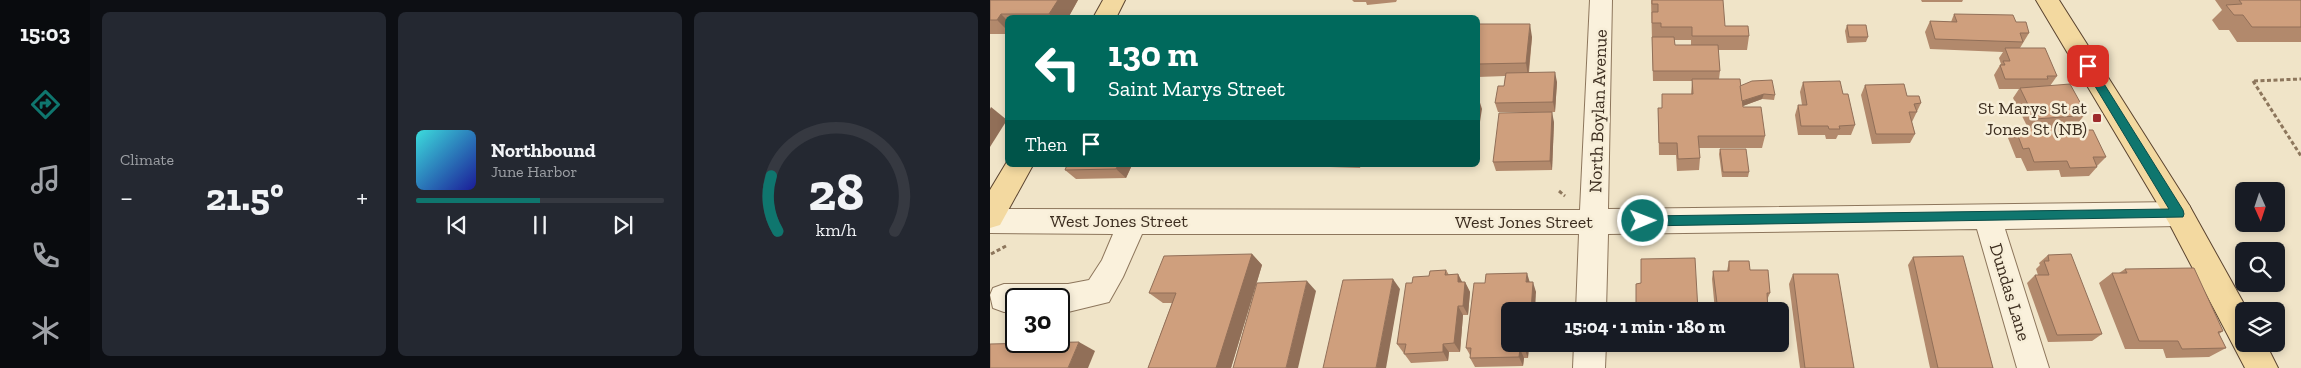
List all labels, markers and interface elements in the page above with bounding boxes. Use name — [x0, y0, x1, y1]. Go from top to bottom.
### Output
text: 15:03 — [20, 20, 70, 47]
street label: North Boylan Avenue — [1584, 29, 1612, 193]
text: 130 m — [1108, 33, 1198, 75]
icon: left — [1025, 35, 1090, 100]
pin — [2067, 45, 2109, 87]
icon: arrive — [2074, 52, 2102, 80]
text: Saint Marys Street — [1108, 75, 1285, 102]
icon: directions — [28, 87, 63, 122]
place label: St Marys St at Jones St (NB) — [1978, 97, 2087, 140]
marker: St Marys St at Jones St (NB) — [2091, 112, 2103, 124]
icon: arrive — [1077, 130, 1105, 158]
text: Then — [1025, 133, 1067, 156]
text: Northbound — [491, 139, 596, 162]
text: Climate — [120, 150, 174, 169]
text: 28 — [808, 161, 864, 223]
icon: music — [28, 162, 63, 197]
text: June Harbor — [491, 162, 577, 181]
text: 21.5° — [206, 174, 284, 220]
text: − — [120, 181, 133, 214]
text: + — [356, 181, 368, 214]
north arrow — [2235, 182, 2285, 232]
map controls — [2235, 182, 2285, 352]
position arrow — [1616, 194, 1668, 246]
street label: West Jones Street — [1050, 210, 1188, 232]
icon: previous — [443, 211, 471, 239]
icon: pause — [526, 211, 554, 239]
icon: next — [609, 211, 637, 239]
street label: West Jones Street — [1455, 211, 1593, 233]
text: km/h — [816, 219, 856, 241]
icon: phone — [28, 238, 63, 273]
street label: Dundas Lane — [1985, 241, 2035, 343]
button: search — [2235, 242, 2285, 292]
speed limit sign: 30 — [1005, 288, 1070, 353]
button: layers — [2235, 302, 2285, 352]
icon: climate — [28, 313, 63, 348]
text: 15:04 · 1 min · 180 m — [1565, 315, 1725, 338]

